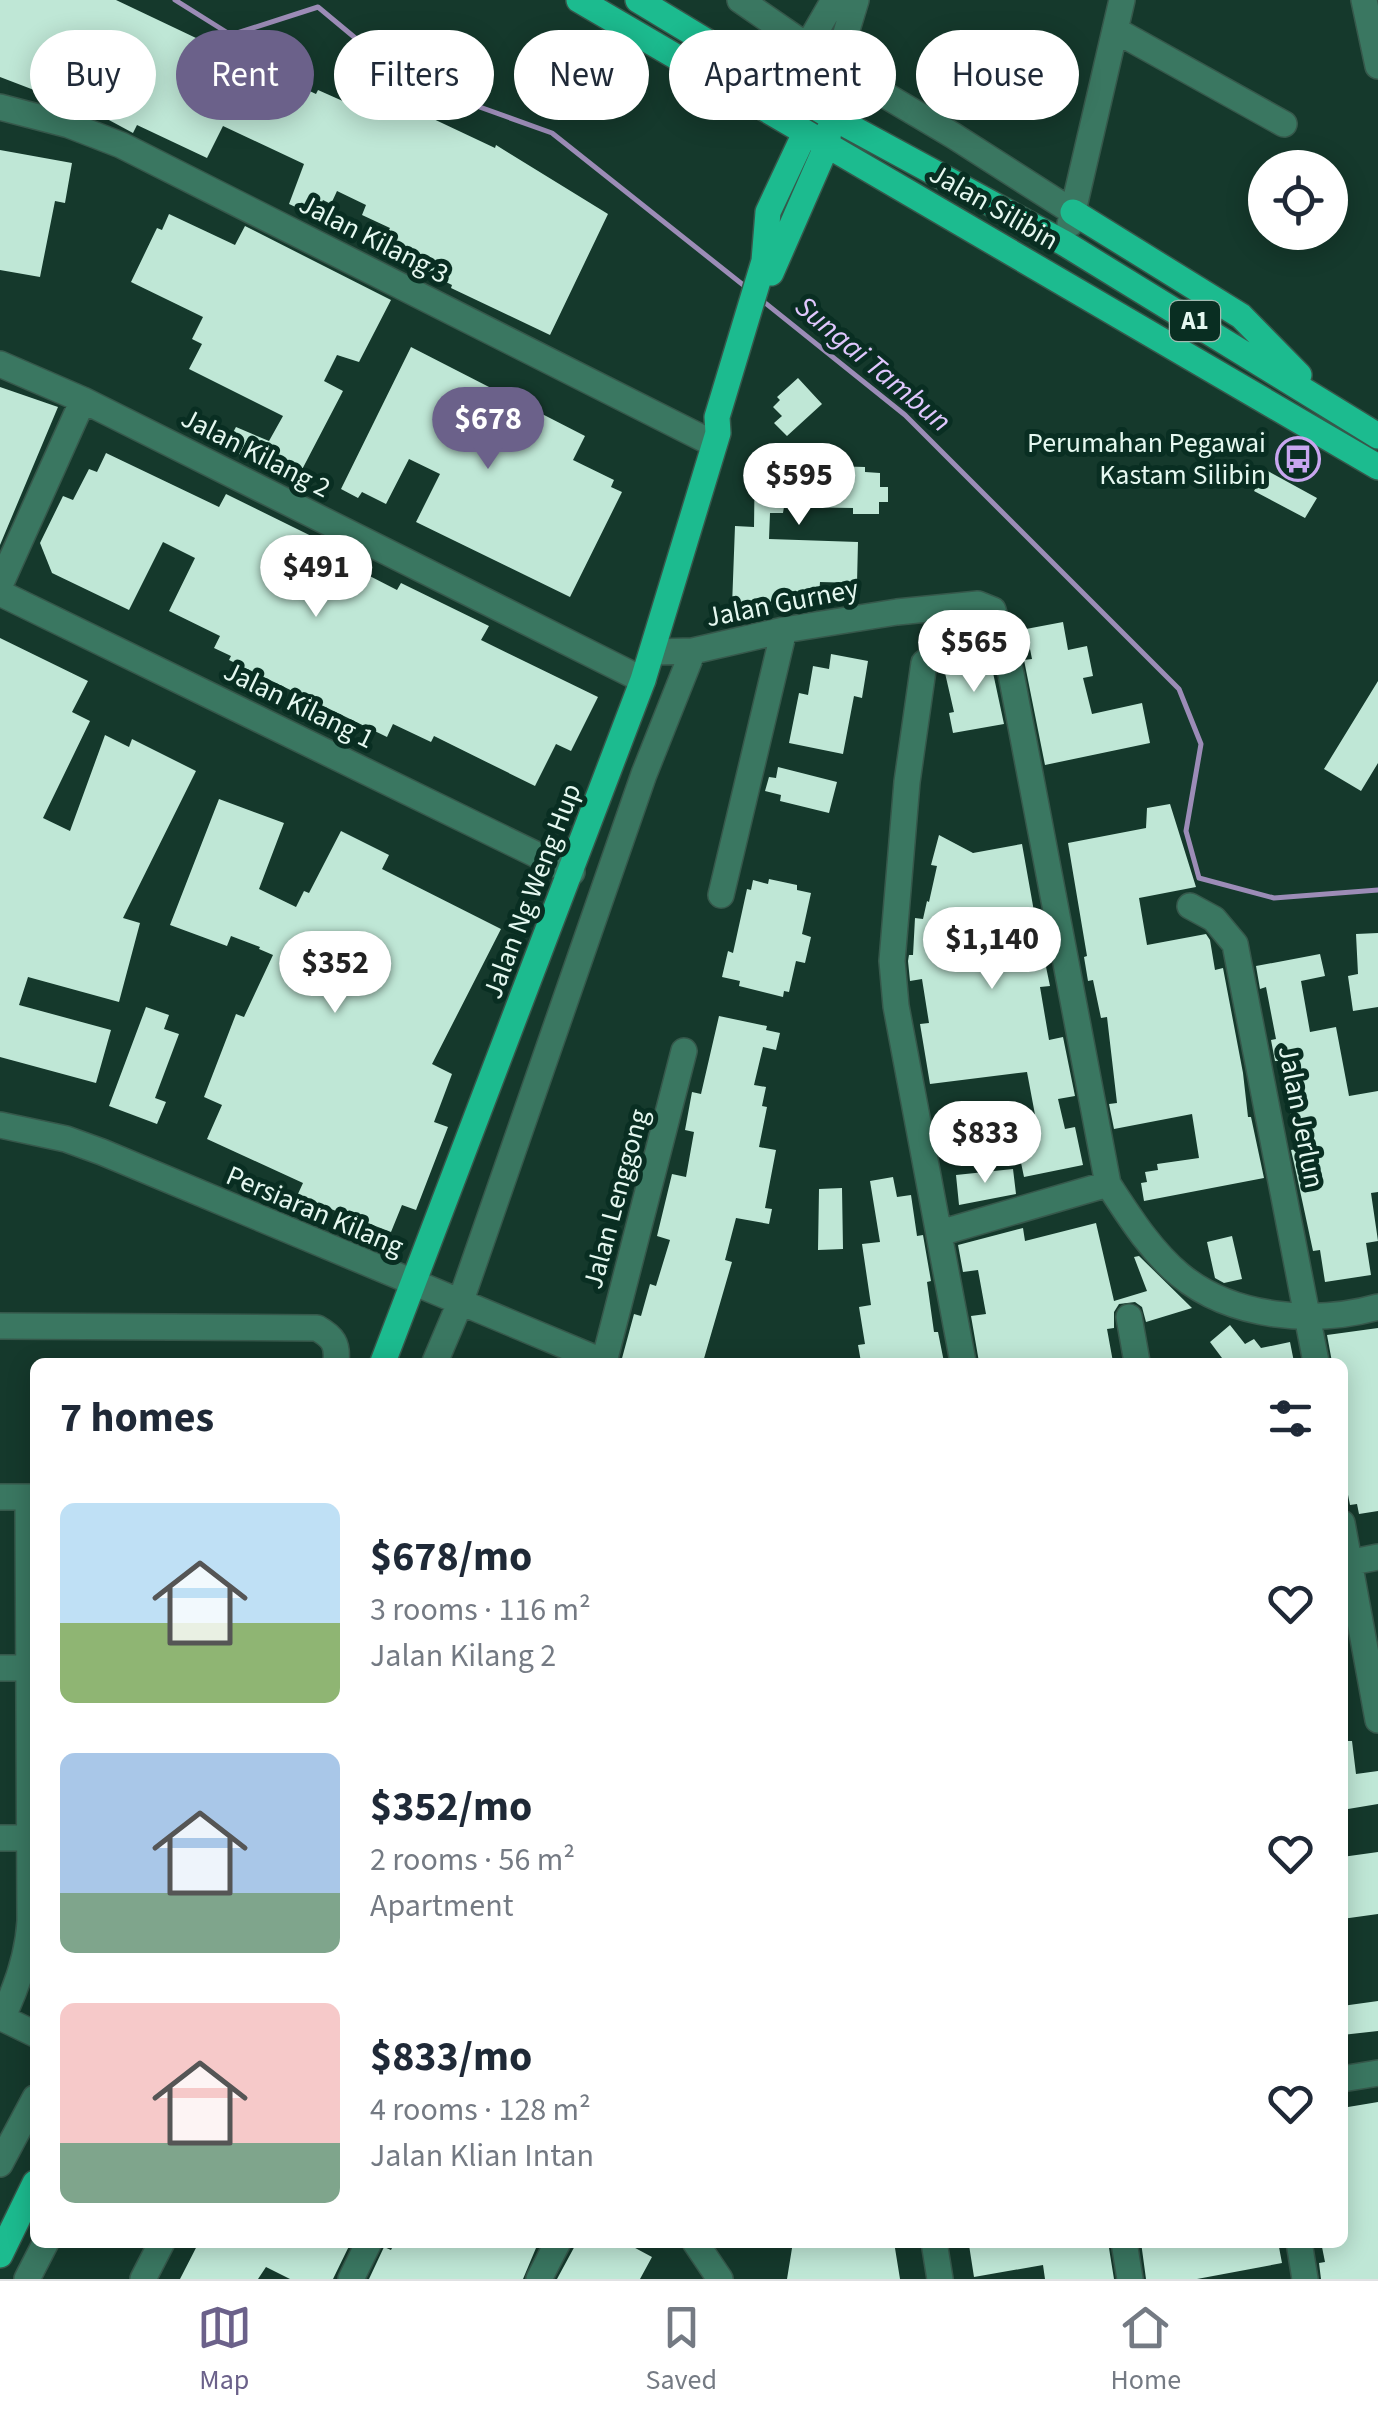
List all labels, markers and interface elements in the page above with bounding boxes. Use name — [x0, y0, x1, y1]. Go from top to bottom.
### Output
chip: Buy — [30, 30, 156, 120]
chip: Rent — [176, 30, 314, 120]
chip: Filters — [334, 30, 494, 120]
chip: New — [514, 30, 649, 120]
chip: Apartment — [669, 30, 896, 120]
chip: House — [916, 30, 1079, 120]
map controls — [1248, 150, 1348, 250]
button: locate — [1248, 150, 1348, 250]
street label: Jalan Silibin — [922, 154, 1066, 260]
street label: Jalan Kilang 3 — [292, 184, 456, 294]
water label: Sungai Tambun — [786, 286, 960, 442]
road number: A1 — [1170, 301, 1220, 341]
pin: $678 — [429, 387, 547, 472]
text: $678 — [454, 396, 522, 442]
street label: Jalan Kilang 2 — [174, 398, 338, 508]
place label: Perumahan Pegawai Kastam Silibin — [1027, 423, 1266, 495]
bus stop icon: Perumahan Pegawai Kastam Silibin — [1275, 436, 1321, 482]
pin: $595 — [740, 443, 858, 528]
text: $595 — [765, 452, 833, 498]
pin: $491 — [257, 535, 375, 620]
text: $491 — [282, 544, 350, 590]
street label: Jalan Gurney — [702, 569, 862, 637]
pin: $565 — [915, 610, 1033, 695]
text: $565 — [940, 619, 1008, 665]
street label: Jalan Kilang 1 — [217, 651, 381, 759]
street label: Jalan Ng Weng Hup — [473, 778, 591, 1004]
pin: $1,140 — [911, 907, 1073, 992]
text: $1,140 — [945, 916, 1039, 962]
pin: $352 — [276, 931, 394, 1016]
text: $352 — [301, 940, 369, 986]
street label: Jalan Jerlun — [1268, 1042, 1334, 1192]
pin: $833 — [926, 1101, 1044, 1186]
street label: Jalan Lenggong — [573, 1105, 659, 1293]
text: $833 — [951, 1110, 1019, 1156]
street label: Persiaran Kilang — [220, 1156, 410, 1266]
text: 7 homes — [60, 1388, 214, 1448]
icon: filters — [1263, 1391, 1318, 1446]
text: $678/mo — [370, 1527, 532, 1587]
icon: home — [140, 1543, 260, 1663]
icon: heart — [1263, 1576, 1318, 1631]
text: 3 rooms · 116 m² — [370, 1587, 591, 1633]
text: Jalan Kilang 2 — [370, 1633, 556, 1679]
text: $352/mo — [370, 1777, 532, 1837]
icon: home — [140, 1793, 260, 1913]
icon: heart — [1263, 1826, 1318, 1881]
text: 2 rooms · 56 m² — [370, 1837, 575, 1883]
text: Apartment — [370, 1883, 513, 1929]
text: $833/mo — [370, 2027, 532, 2087]
icon: home — [140, 2043, 260, 2163]
icon: heart — [1263, 2076, 1318, 2131]
text: 4 rooms · 128 m² — [370, 2087, 591, 2133]
text: Jalan Klian Intan — [370, 2133, 594, 2179]
tab: Map — [197, 2300, 252, 2400]
tab: Saved — [645, 2300, 717, 2400]
tab: Home — [1111, 2300, 1181, 2400]

